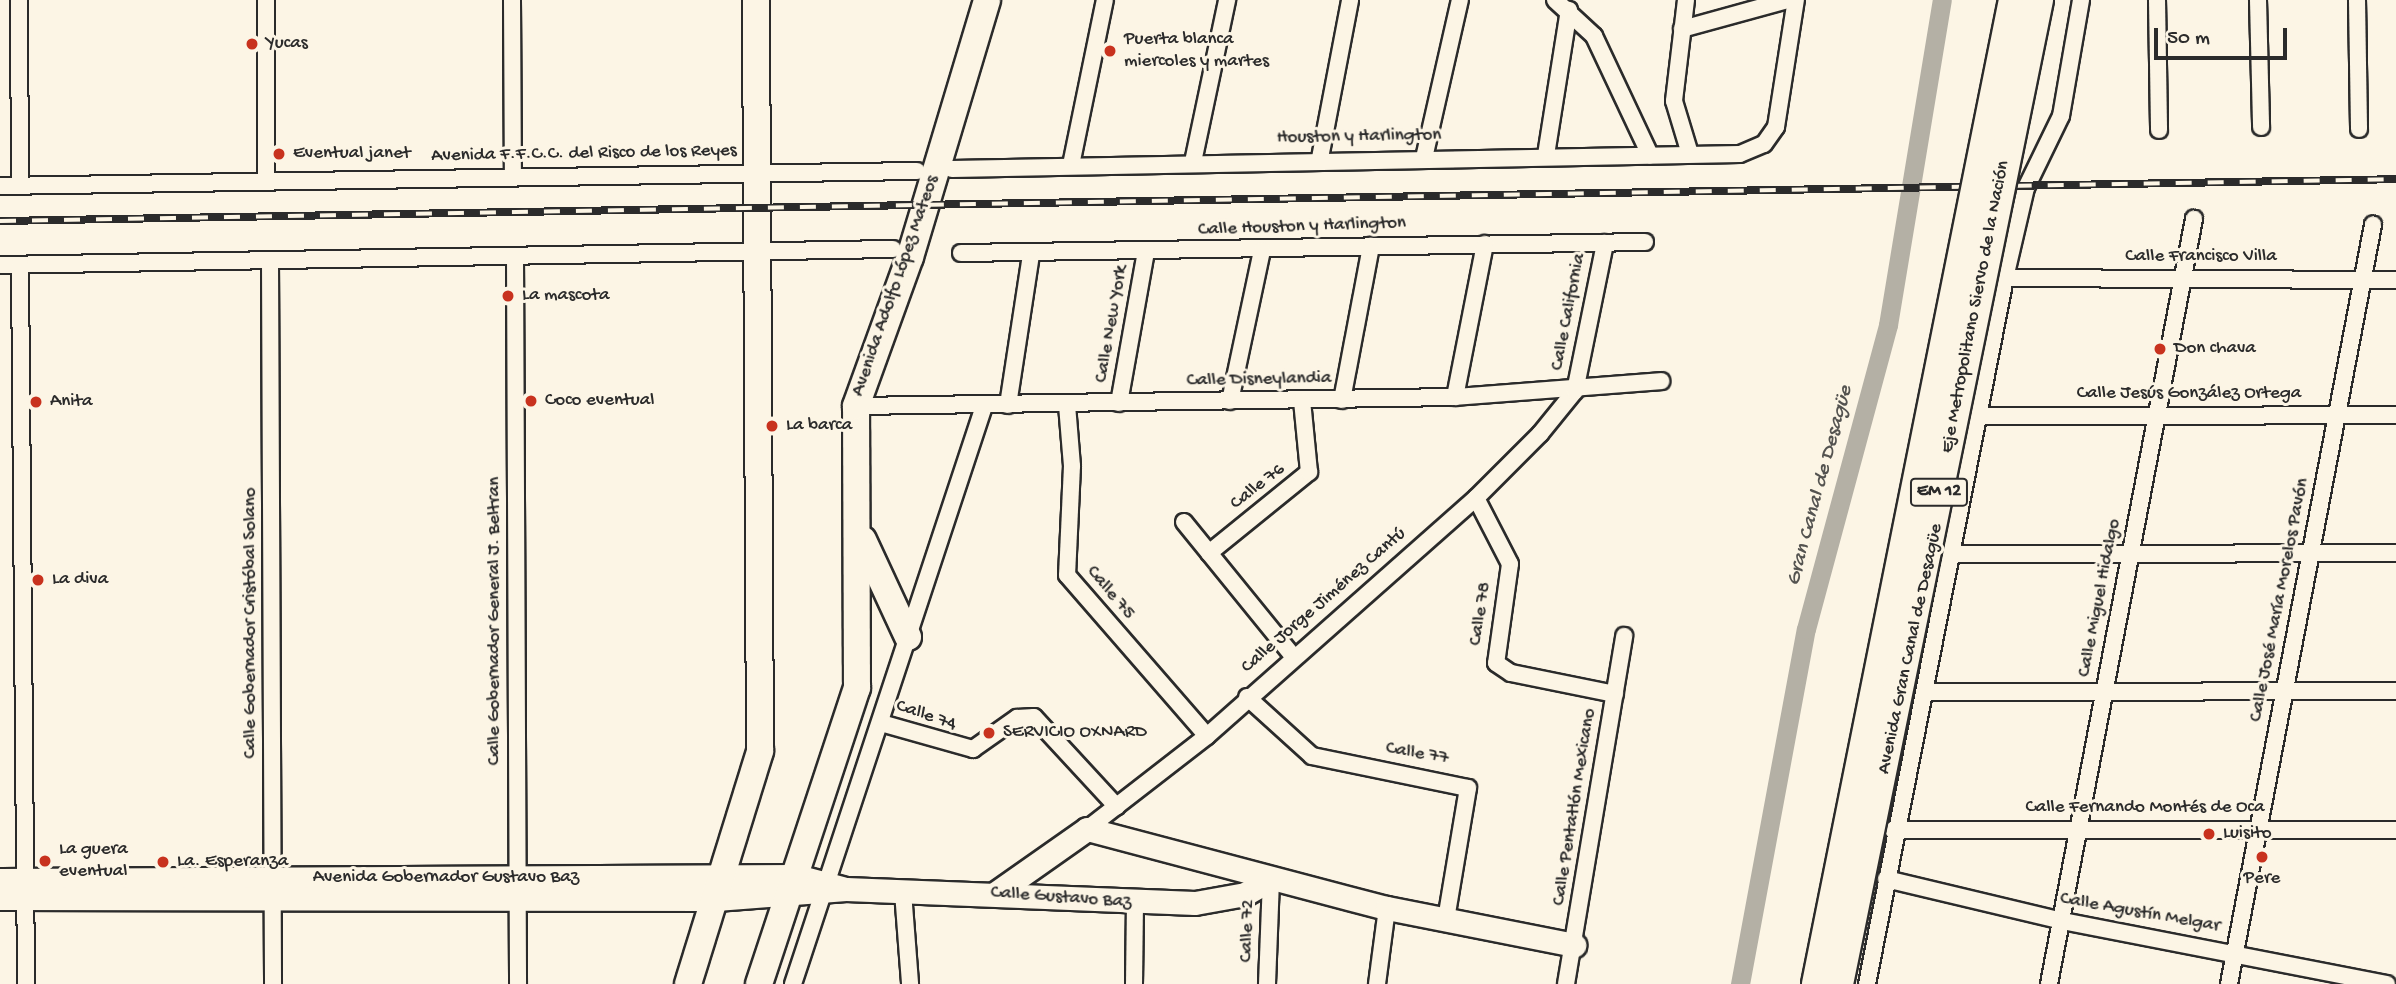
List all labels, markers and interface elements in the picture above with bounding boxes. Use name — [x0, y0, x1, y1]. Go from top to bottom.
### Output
scale bar — [2158, 14, 2291, 58]
text: 50 m — [2167, 27, 2210, 52]
place label: Puerta blanca miercoles y martes — [1124, 29, 1269, 73]
place label: Yucas — [266, 33, 308, 55]
marker: Yucas — [244, 36, 260, 52]
marker: Puerta blanca miercoles y martes — [1102, 43, 1118, 59]
street label: Houston y Harlington — [1277, 124, 1441, 150]
street label: Avenida F.F.C.C. del Risco de los Reyes — [431, 140, 737, 168]
place label: Eventual janet — [293, 143, 411, 165]
marker: Eventual janet — [271, 146, 287, 162]
street label: Eje Metropolitano Siervo de la Nación — [1936, 159, 2016, 455]
street label: Avenida Adolfo López Mateos — [847, 172, 945, 400]
street label: Calle Houston y Harlington — [1198, 212, 1406, 242]
street label: Calle Francisco Villa — [2125, 246, 2277, 268]
street label: Calle California — [1546, 252, 1592, 372]
street label: Calle New York — [1090, 264, 1134, 384]
place label: La mascota — [522, 285, 610, 307]
marker: La mascota — [500, 288, 516, 304]
place label: Don chava — [2174, 338, 2256, 360]
marker: Don chava — [2152, 341, 2168, 357]
street label: Calle Disneylandia — [1186, 367, 1332, 393]
water label: Gran Canal de Desagüe — [1782, 383, 1860, 589]
street label: Calle Jesús González Ortega — [2077, 383, 2301, 405]
place label: Coco eventual — [545, 390, 654, 412]
place label: Anita — [50, 391, 93, 413]
marker: Coco eventual — [523, 393, 539, 409]
marker: Anita — [28, 394, 44, 410]
place label: La barca — [786, 415, 852, 437]
marker: La barca — [764, 418, 780, 434]
street label: Calle 76 — [1226, 459, 1290, 515]
street label: Calle José María Morelos Pavón — [2245, 476, 2315, 724]
street label: Calle Gobernador General J. Beltran — [484, 477, 506, 765]
road number: EM 12 — [1909, 478, 1969, 506]
street label: Calle Gobernador Cristóbal Solano — [240, 487, 262, 759]
street label: Calle Miguel Hidalgo — [2073, 517, 2127, 679]
street label: Avenida Gran Canal de Desagüe — [1873, 522, 1949, 776]
street label: Calle Jorge Jiménez Cantú — [1237, 523, 1411, 679]
street label: Calle 75 — [1081, 561, 1139, 625]
place label: La diva — [52, 569, 108, 591]
marker: La diva — [30, 572, 46, 588]
street label: Calle 78 — [1465, 581, 1497, 647]
street label: Calle 74 — [893, 695, 959, 737]
street label: Calle Pentatlón Mexicano — [1548, 707, 1602, 907]
place label: SERVICIO OXNARD — [1003, 722, 1147, 744]
marker: SERVICIO OXNARD — [981, 725, 997, 741]
street label: Calle 77 — [1384, 737, 1450, 771]
street label: Calle Fernando Montés de Oca — [2026, 797, 2264, 819]
place label: Luisito — [2223, 823, 2272, 845]
marker: Luisito — [2201, 826, 2217, 842]
place label: La guera eventual — [59, 839, 128, 883]
marker: Pere — [2254, 849, 2270, 865]
place label: La. Esperanza — [177, 851, 288, 873]
marker: La guera eventual — [37, 853, 53, 869]
marker: La. Esperanza — [155, 854, 171, 870]
street label: Avenida Gobernador Gustavo Baz — [313, 867, 579, 889]
place label: Pere — [2244, 868, 2280, 890]
street label: Calle Gustavo Baz — [990, 882, 1132, 914]
street label: Calle Agustín Melgar — [2058, 888, 2222, 938]
street label: Calle 72 — [1236, 899, 1260, 963]

